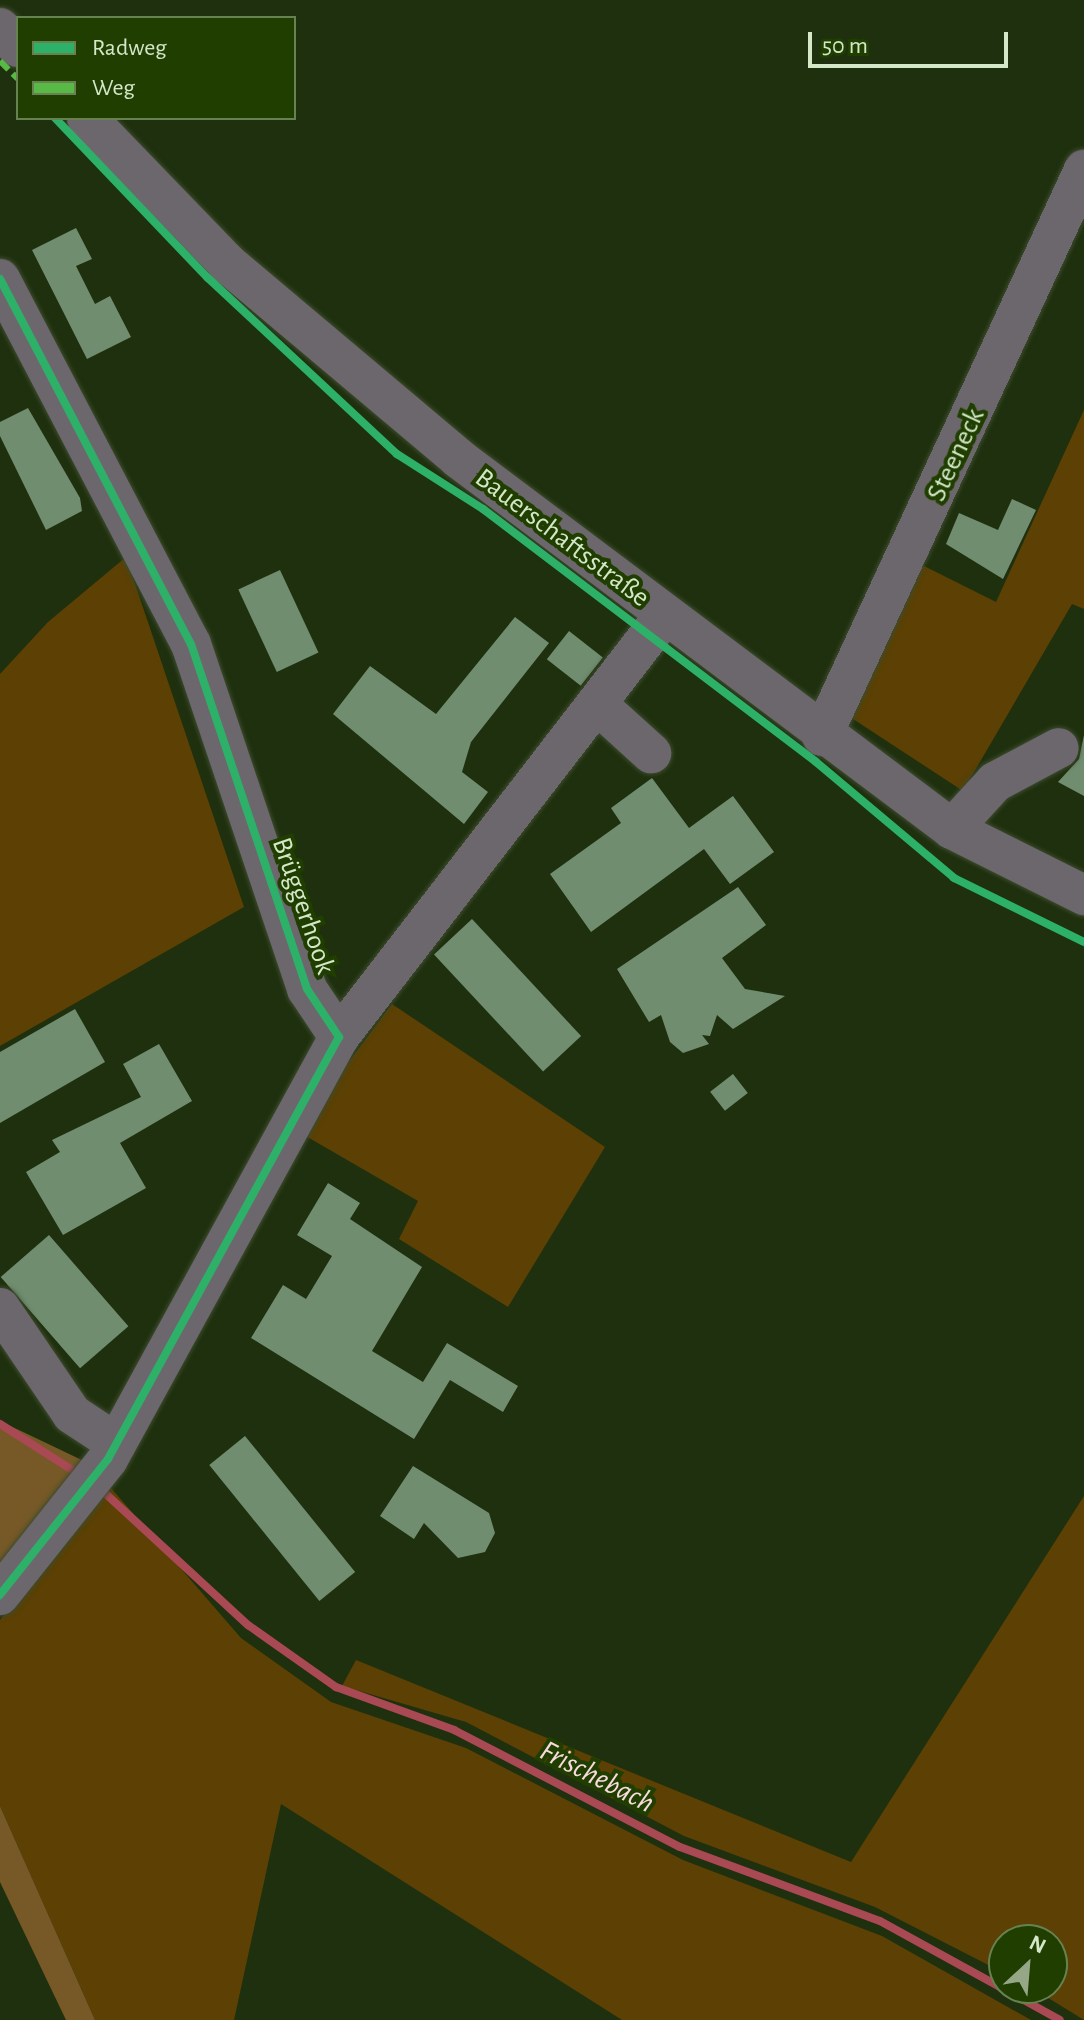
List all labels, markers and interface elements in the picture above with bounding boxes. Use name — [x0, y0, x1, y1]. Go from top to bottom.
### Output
legend — [16, 16, 296, 120]
scale bar — [812, 16, 1012, 66]
text: 50 m — [822, 34, 868, 58]
text: Radweg — [92, 36, 167, 60]
text: Weg — [92, 76, 135, 100]
street label: Steeneck — [920, 403, 992, 507]
street label: Bauerschaftsstraße — [468, 461, 656, 615]
street label: Brüggerhook — [264, 833, 342, 979]
water label: Frischebach — [534, 1733, 660, 1821]
north arrow — [988, 1924, 1068, 2004]
text: N — [1026, 1931, 1049, 1957]

